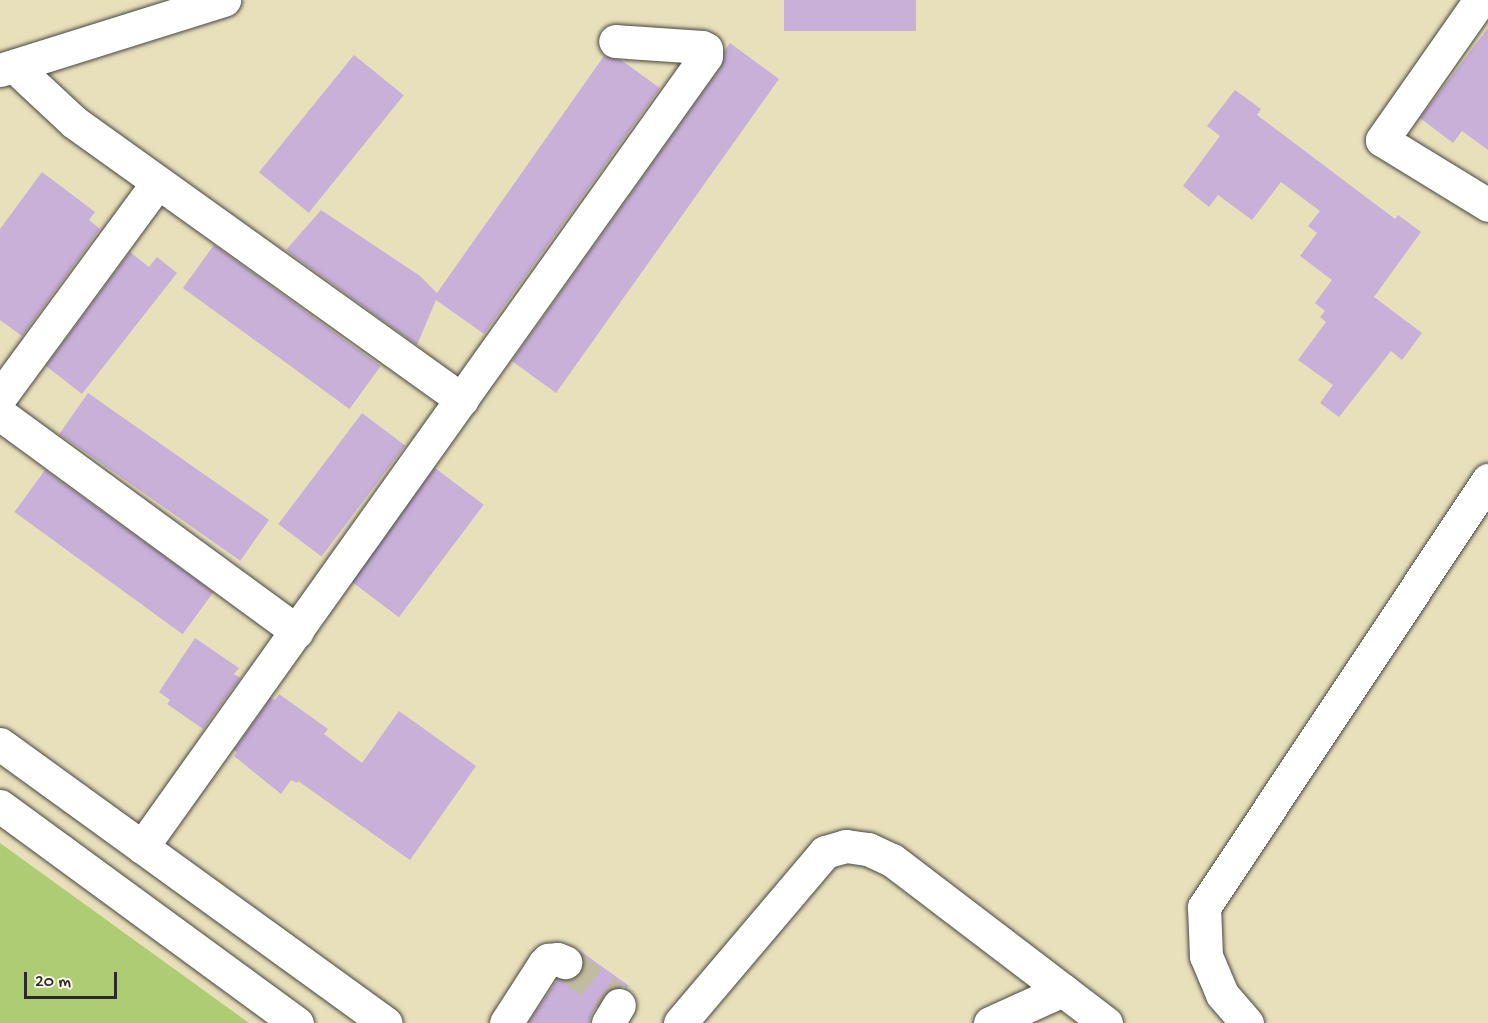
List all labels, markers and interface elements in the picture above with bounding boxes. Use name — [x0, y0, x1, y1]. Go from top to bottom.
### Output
scale bar — [27, 960, 120, 998]
text: 20 m — [35, 972, 71, 993]

